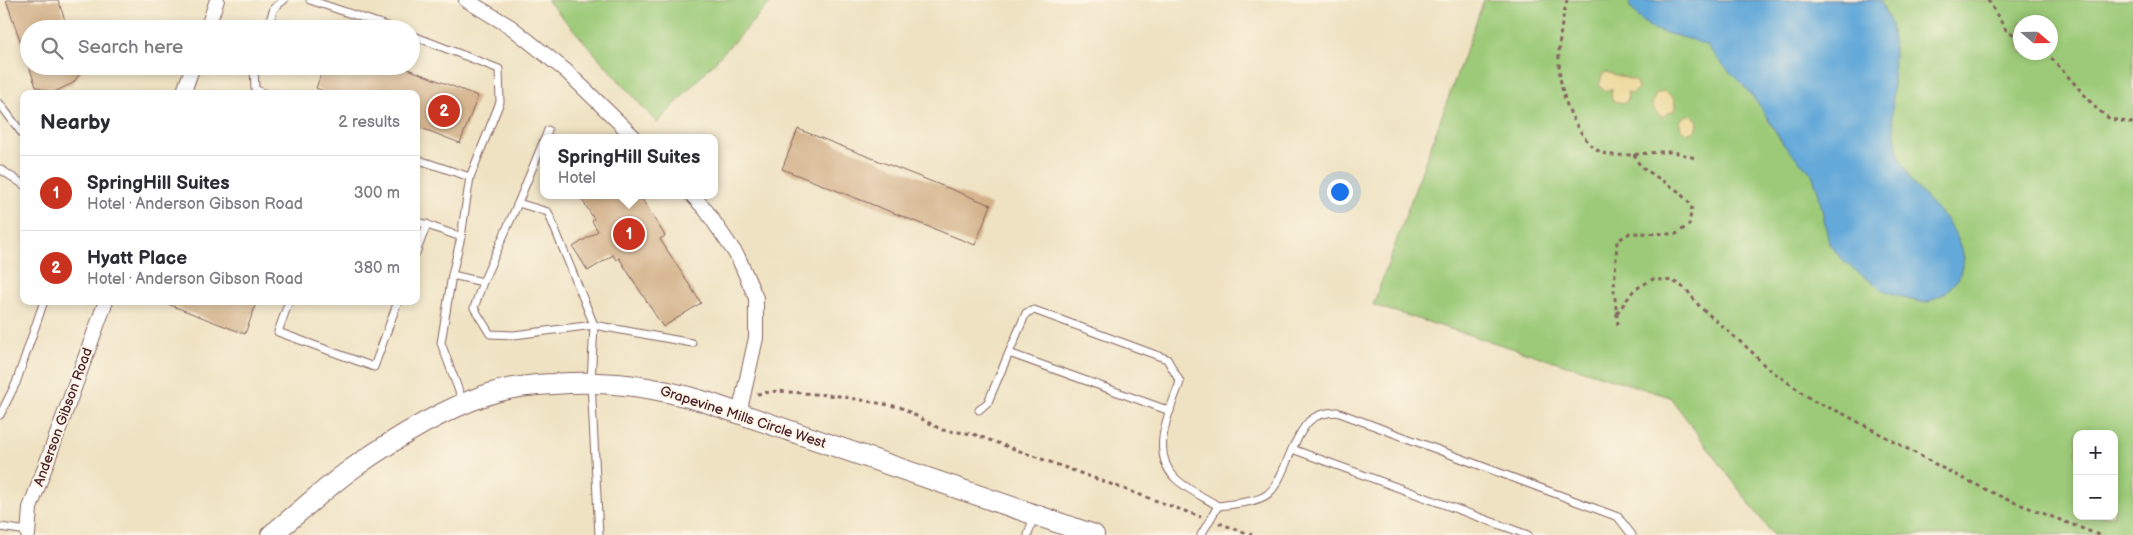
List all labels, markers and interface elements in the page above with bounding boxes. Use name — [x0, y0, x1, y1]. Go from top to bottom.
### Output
north arrow — [2013, 15, 2058, 60]
search box — [20, 20, 420, 75]
icon: search — [38, 34, 66, 62]
text: Search here — [78, 36, 183, 59]
pin: 2 — [428, 92, 460, 130]
text: Nearby — [40, 110, 110, 135]
text: 2 results — [338, 113, 400, 132]
popup — [540, 134, 718, 199]
text: SpringHill Suites — [558, 146, 700, 169]
text: Hotel — [558, 169, 596, 188]
text: SpringHill Suites — [87, 172, 230, 195]
your location — [1327, 179, 1353, 205]
text: 1 — [53, 184, 59, 203]
text: 300 m — [354, 184, 400, 203]
text: Hotel · Anderson Gibson Road — [87, 195, 303, 214]
pin: 1 — [613, 215, 645, 253]
text: Hyatt Place — [87, 247, 187, 270]
text: 2 — [51, 259, 61, 278]
text: 380 m — [354, 259, 400, 278]
text: Hotel · Anderson Gibson Road — [87, 270, 303, 289]
street label: Anderson Gibson Road — [30, 345, 96, 489]
street label: Grapevine Mills Circle West — [658, 382, 829, 452]
map controls — [2073, 430, 2118, 520]
button: + — [2073, 430, 2118, 475]
button: − — [2073, 475, 2118, 520]

